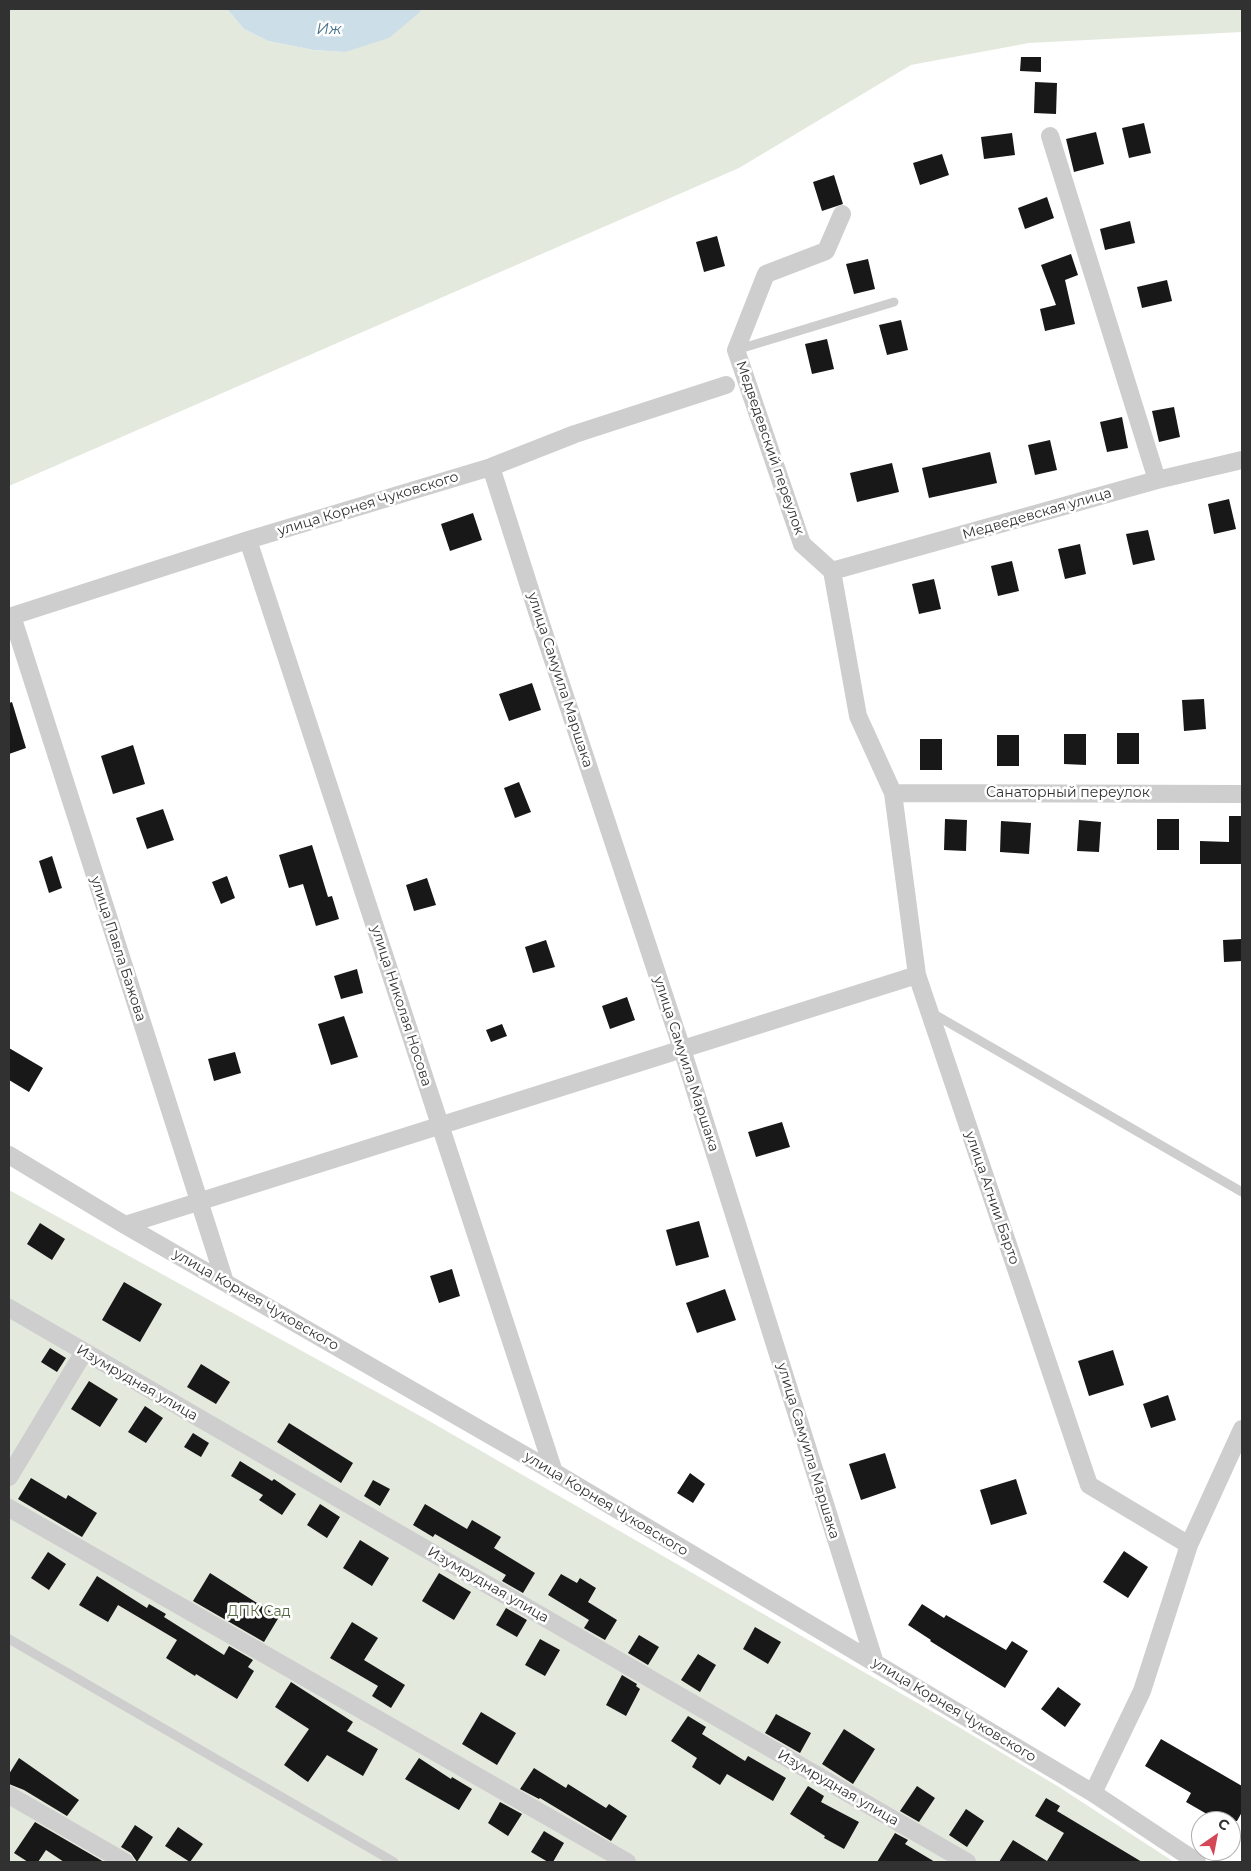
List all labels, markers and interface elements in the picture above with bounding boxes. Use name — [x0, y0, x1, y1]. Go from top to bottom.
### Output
water label: Иж — [317, 21, 341, 39]
street label: Медведевский переулок — [732, 359, 808, 537]
street label: улица Корнея Чуковского — [275, 468, 461, 540]
street label: Медведевская улица — [961, 485, 1113, 543]
street label: улица Самуила Маршака — [524, 590, 596, 770]
street label: Санаторный переулок — [986, 785, 1150, 801]
street label: улица Павла Бажова — [87, 874, 149, 1024]
street label: улица Николая Носова — [367, 923, 435, 1089]
street label: улица Самуила Маршака — [650, 974, 722, 1154]
street label: улица Агнии Барто — [961, 1129, 1023, 1267]
street label: улица Корнея Чуковского — [170, 1246, 342, 1354]
street label: Изумрудная улица — [73, 1341, 201, 1425]
street label: улица Самуила Маршака — [773, 1361, 843, 1541]
street label: улица Корнея Чуковского — [521, 1448, 691, 1560]
street label: Изумрудная улица — [424, 1543, 552, 1627]
park label: ДПК Сад — [227, 1604, 291, 1620]
street label: улица Корнея Чуковского — [869, 1654, 1039, 1766]
street label: Изумрудная улица — [774, 1746, 902, 1830]
north arrow — [1191, 1811, 1241, 1861]
text: С — [1214, 1814, 1233, 1835]

